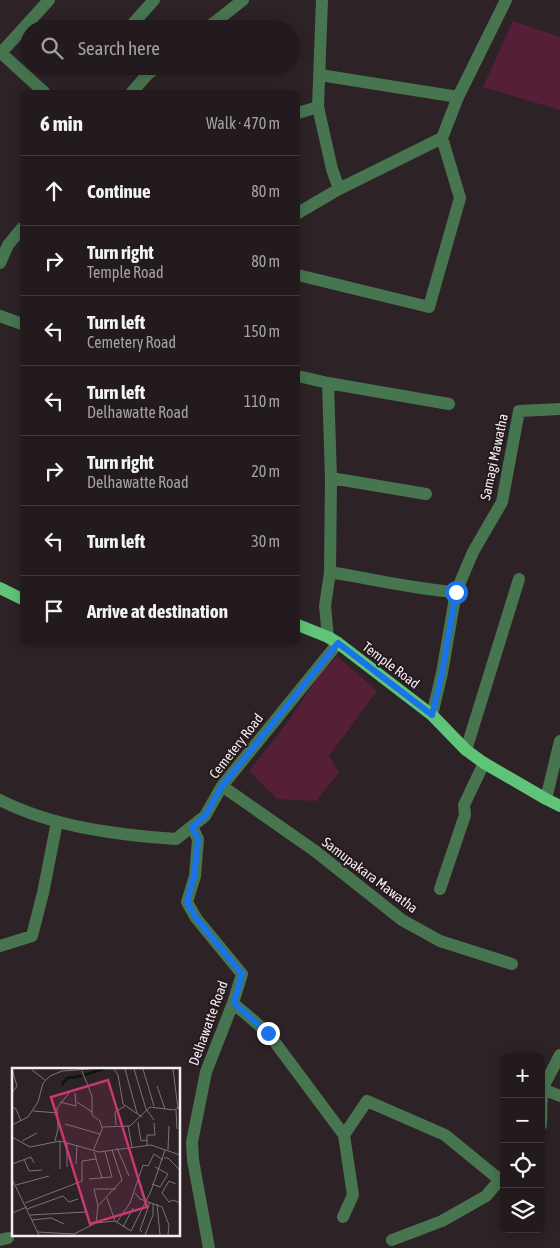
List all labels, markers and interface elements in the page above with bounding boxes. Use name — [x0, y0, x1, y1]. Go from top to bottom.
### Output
search box — [20, 20, 300, 75]
icon: search — [38, 34, 66, 62]
text: Search here — [78, 37, 160, 59]
text: 6 min — [40, 111, 83, 135]
text: Walk · 470 m — [206, 114, 280, 132]
icon: ahead — [40, 177, 68, 205]
text: Continue — [87, 180, 151, 202]
text: 80 m — [251, 182, 280, 200]
text: Turn right — [87, 241, 154, 263]
icon: right — [40, 247, 68, 275]
text: 80 m — [251, 252, 280, 270]
text: Temple Road — [87, 263, 164, 281]
text: Turn left — [87, 311, 145, 333]
icon: left — [40, 317, 68, 345]
text: 150 m — [244, 322, 280, 340]
text: Cemetery Road — [87, 333, 176, 351]
text: Turn left — [87, 381, 145, 403]
icon: left — [40, 387, 68, 415]
text: 110 m — [244, 392, 280, 410]
text: Delhawatte Road — [87, 403, 189, 421]
street label: Samagi Mawatha — [477, 412, 511, 502]
text: Turn right — [87, 451, 154, 473]
icon: right — [40, 457, 68, 485]
text: 20 m — [251, 462, 280, 480]
text: Delhawatte Road — [87, 473, 189, 491]
icon: left — [40, 527, 68, 555]
text: Turn left — [87, 530, 145, 552]
text: 30 m — [251, 532, 280, 550]
route start — [445, 581, 468, 604]
icon: arrive — [40, 597, 68, 625]
text: Arrive at destination — [87, 600, 228, 622]
street label: Temple Road — [359, 638, 423, 692]
street label: Cemetery Road — [206, 710, 266, 782]
street label: Samupakara Mawatha — [319, 834, 421, 916]
street label: Delhawatte Road — [185, 979, 231, 1067]
route end — [257, 1022, 280, 1045]
map controls — [500, 1053, 545, 1233]
button: + — [500, 1053, 545, 1098]
inset map — [12, 1068, 180, 1236]
button: − — [500, 1098, 545, 1143]
button: locate — [500, 1143, 545, 1188]
button: layers — [500, 1188, 545, 1233]

